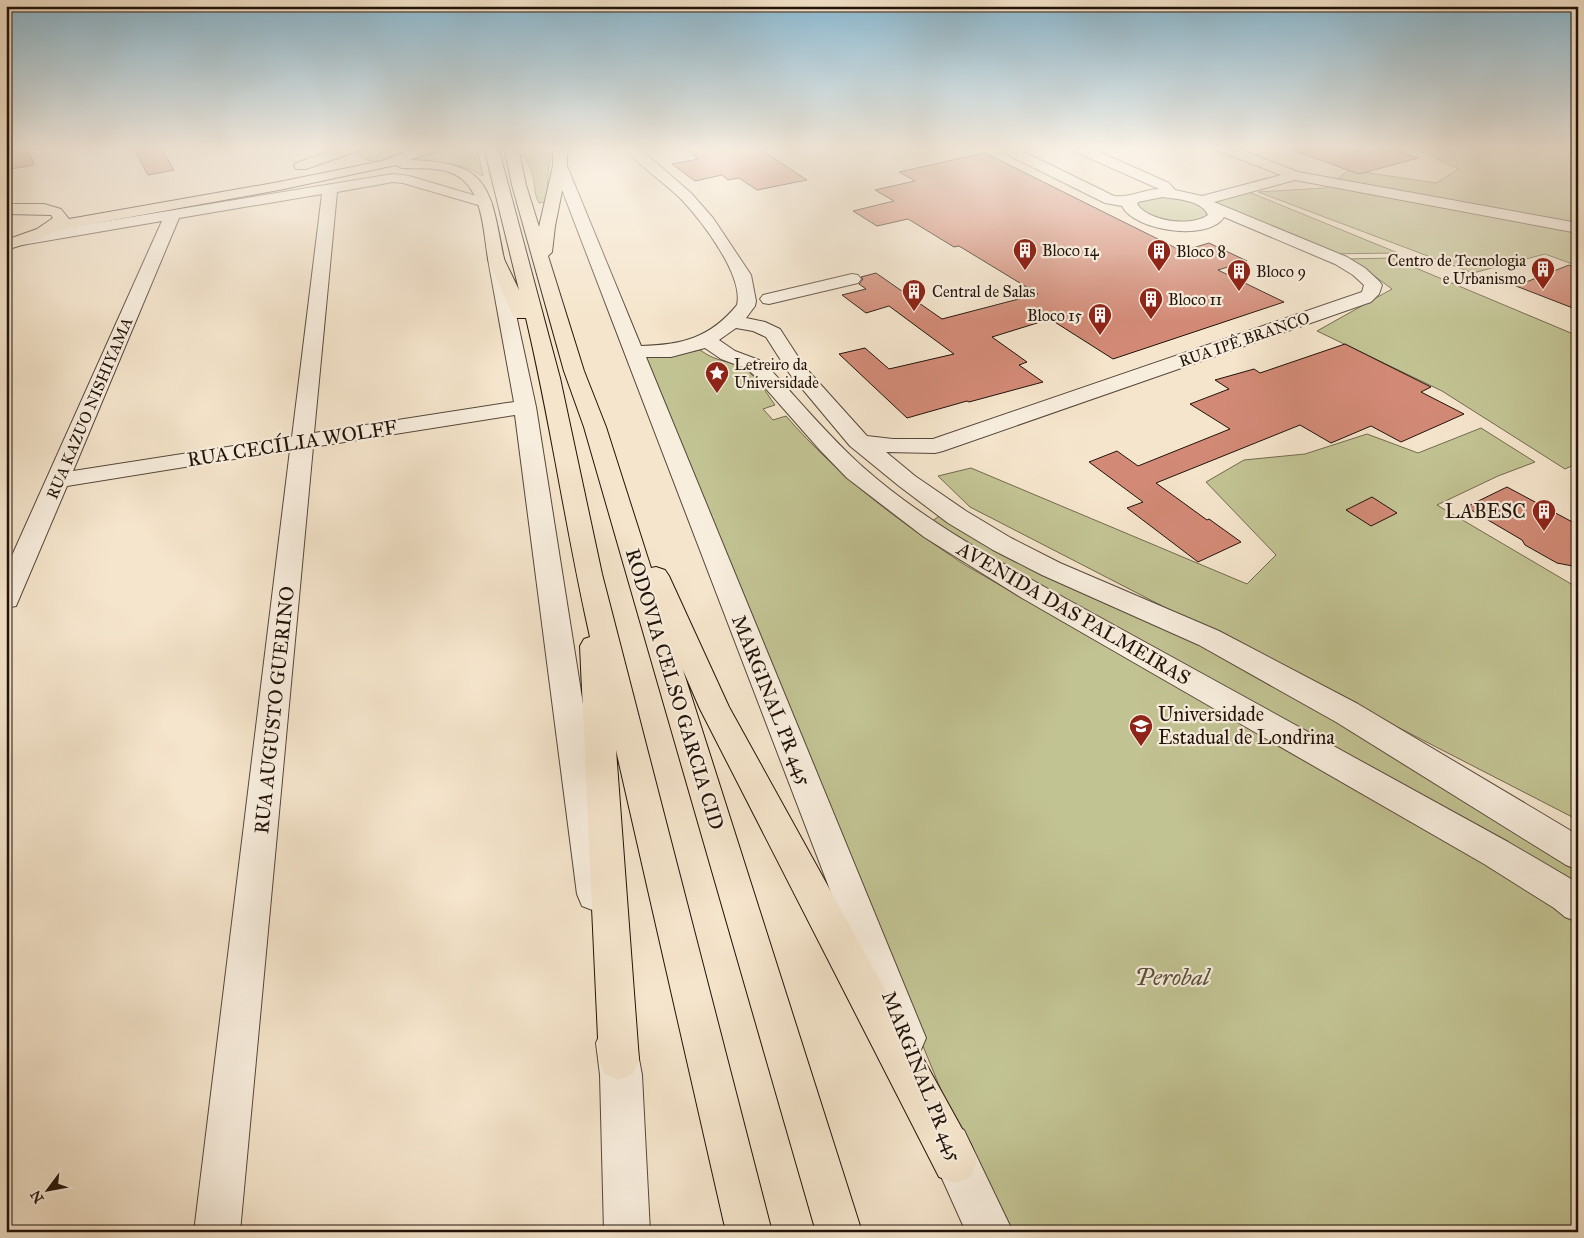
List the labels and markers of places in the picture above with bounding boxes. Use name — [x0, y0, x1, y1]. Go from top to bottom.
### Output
building icon: Bloco 14 — [1012, 237, 1038, 271]
building icon: Bloco 8 — [1146, 238, 1172, 272]
place label: Bloco 14 — [1042, 241, 1100, 260]
place label: Bloco 8 — [1176, 242, 1226, 261]
place label: Centro de Tecnologia e Urbanismo — [1388, 251, 1526, 288]
building icon: Centro de Tecnologia e Urbanismo — [1530, 256, 1556, 290]
building icon: Bloco 9 — [1226, 258, 1252, 292]
place label: Bloco 9 — [1256, 262, 1306, 281]
building icon: Central de Salas — [901, 278, 927, 312]
place label: Central de Salas — [932, 282, 1036, 301]
building icon: Bloco 11 — [1138, 286, 1164, 320]
place label: Bloco 11 — [1168, 290, 1222, 309]
building icon: Bloco 15 — [1087, 302, 1113, 336]
place label: Bloco 15 — [1027, 306, 1083, 325]
place label: Letreiro da Universidade — [734, 355, 819, 392]
place icon: Letreiro da Universidade — [704, 360, 730, 394]
building icon: LABESC — [1531, 498, 1557, 532]
place label: LABESC — [1445, 499, 1526, 523]
place label: Universidade Estadual de Londrina — [1158, 702, 1335, 749]
school or university icon: Universidade Estadual de Londrina — [1128, 713, 1154, 747]

